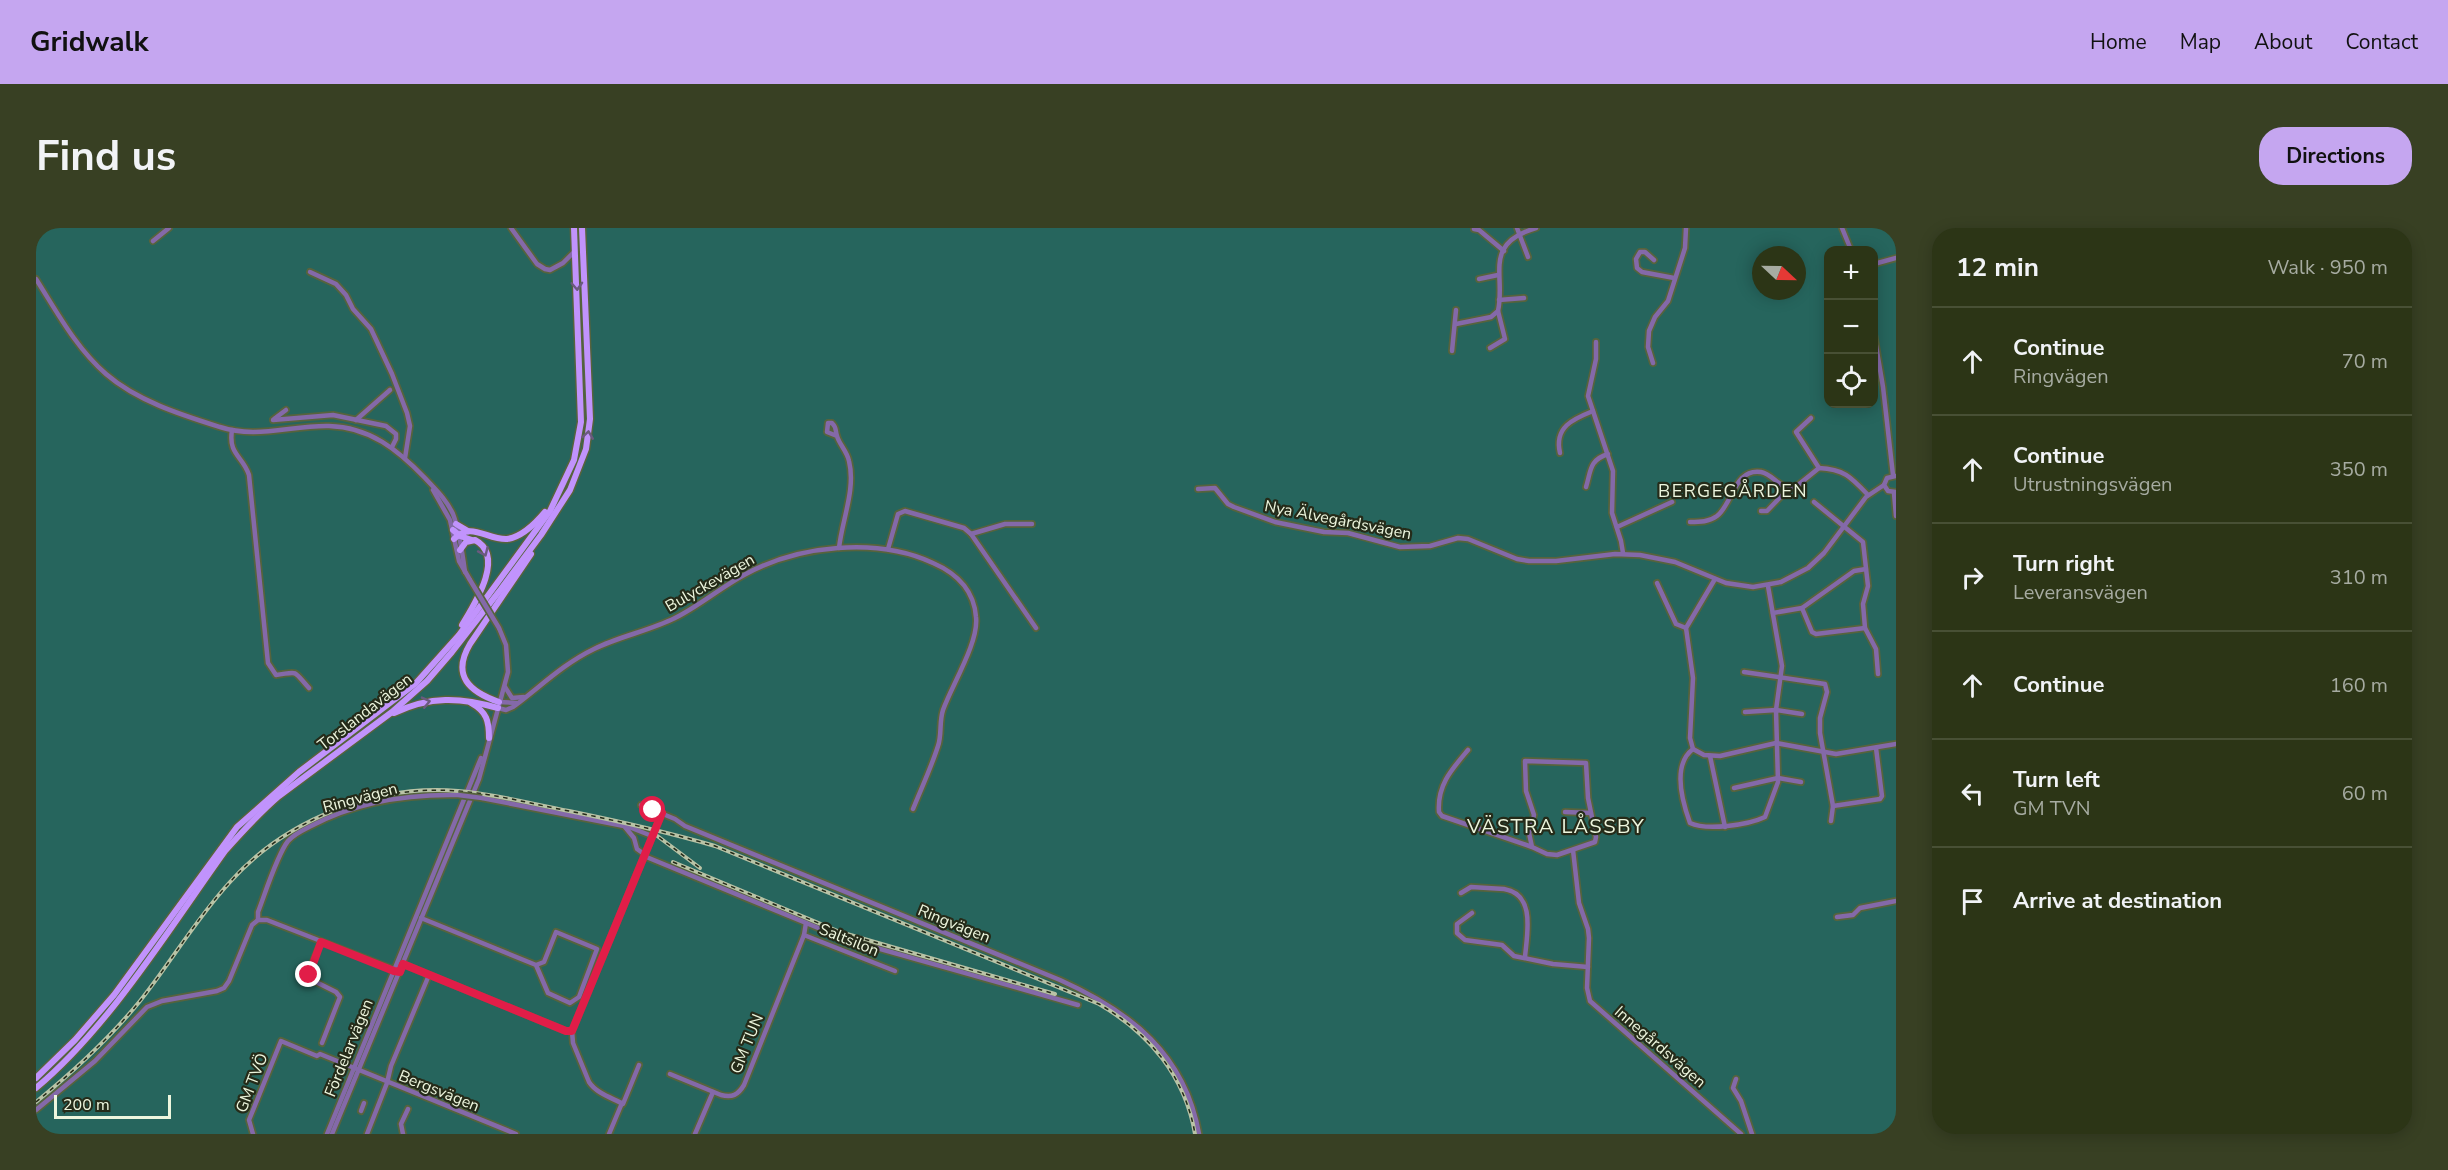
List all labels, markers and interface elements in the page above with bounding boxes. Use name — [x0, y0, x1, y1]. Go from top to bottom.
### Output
text: Gridwalk — [30, 23, 148, 61]
text: Home — [2090, 28, 2147, 56]
text: Map — [2180, 28, 2221, 56]
text: About — [2254, 28, 2312, 56]
text: Contact — [2345, 28, 2418, 56]
button: Directions — [2259, 127, 2412, 185]
text: Find us — [36, 128, 176, 185]
north arrow — [1752, 246, 1806, 300]
map controls — [1824, 246, 1878, 408]
button: + — [1824, 246, 1878, 300]
text: 12 min — [1956, 250, 2039, 285]
text: Walk · 950 m — [2268, 254, 2388, 281]
one-way arrow — [570, 282, 583, 291]
button: − — [1824, 300, 1878, 354]
text: Continue — [2013, 333, 2104, 363]
icon: ahead — [1956, 345, 1989, 378]
text: 70 m — [2342, 348, 2388, 375]
button: locate — [1824, 354, 1878, 408]
text: Ringvägen — [2013, 363, 2109, 390]
one-way arrow — [581, 430, 593, 440]
text: Continue — [2013, 441, 2104, 471]
icon: ahead — [1956, 453, 1989, 486]
text: 350 m — [2330, 456, 2388, 483]
text: Utrustningsvägen — [2013, 471, 2172, 498]
district label: BERGEGÅRDEN — [1658, 479, 1808, 503]
street label: Nya Älvegårdsvägen — [1263, 495, 1413, 545]
one-way arrow — [477, 546, 489, 557]
street label: Bulyckevägen — [661, 549, 759, 617]
text: Turn right — [2013, 549, 2114, 579]
icon: right — [1956, 561, 1989, 594]
text: 310 m — [2330, 564, 2388, 591]
text: Leveransvägen — [2013, 579, 2148, 606]
street label: Torslandavägen — [313, 668, 417, 756]
icon: ahead — [1956, 669, 1989, 702]
text: Continue — [2013, 670, 2104, 700]
text: 160 m — [2330, 672, 2388, 699]
one-way arrow — [420, 696, 430, 709]
text: Turn left — [2013, 765, 2100, 795]
street label: Ringvägen — [320, 777, 400, 819]
icon: left — [1956, 777, 1989, 810]
text: 60 m — [2342, 780, 2388, 807]
text: GM TVN — [2013, 795, 2091, 822]
route start — [639, 796, 665, 822]
district label: VÄSTRA LÅSSBY — [1466, 813, 1645, 840]
icon: arrive — [1956, 885, 1989, 918]
text: Arrive at destination — [2013, 886, 2222, 916]
street label: Ringvägen — [914, 899, 994, 949]
street label: Saltsilon — [816, 918, 882, 962]
route end — [295, 961, 321, 987]
street label: Fördelarvägen — [319, 996, 379, 1100]
street label: Innegårdsvägen — [1610, 1001, 1710, 1093]
street label: GM TUN — [725, 1011, 769, 1077]
street label: GM TVÖ — [231, 1050, 273, 1116]
street label: Bergsvägen — [395, 1065, 483, 1117]
scale bar — [54, 1092, 171, 1120]
text: 200 m — [63, 1094, 110, 1116]

